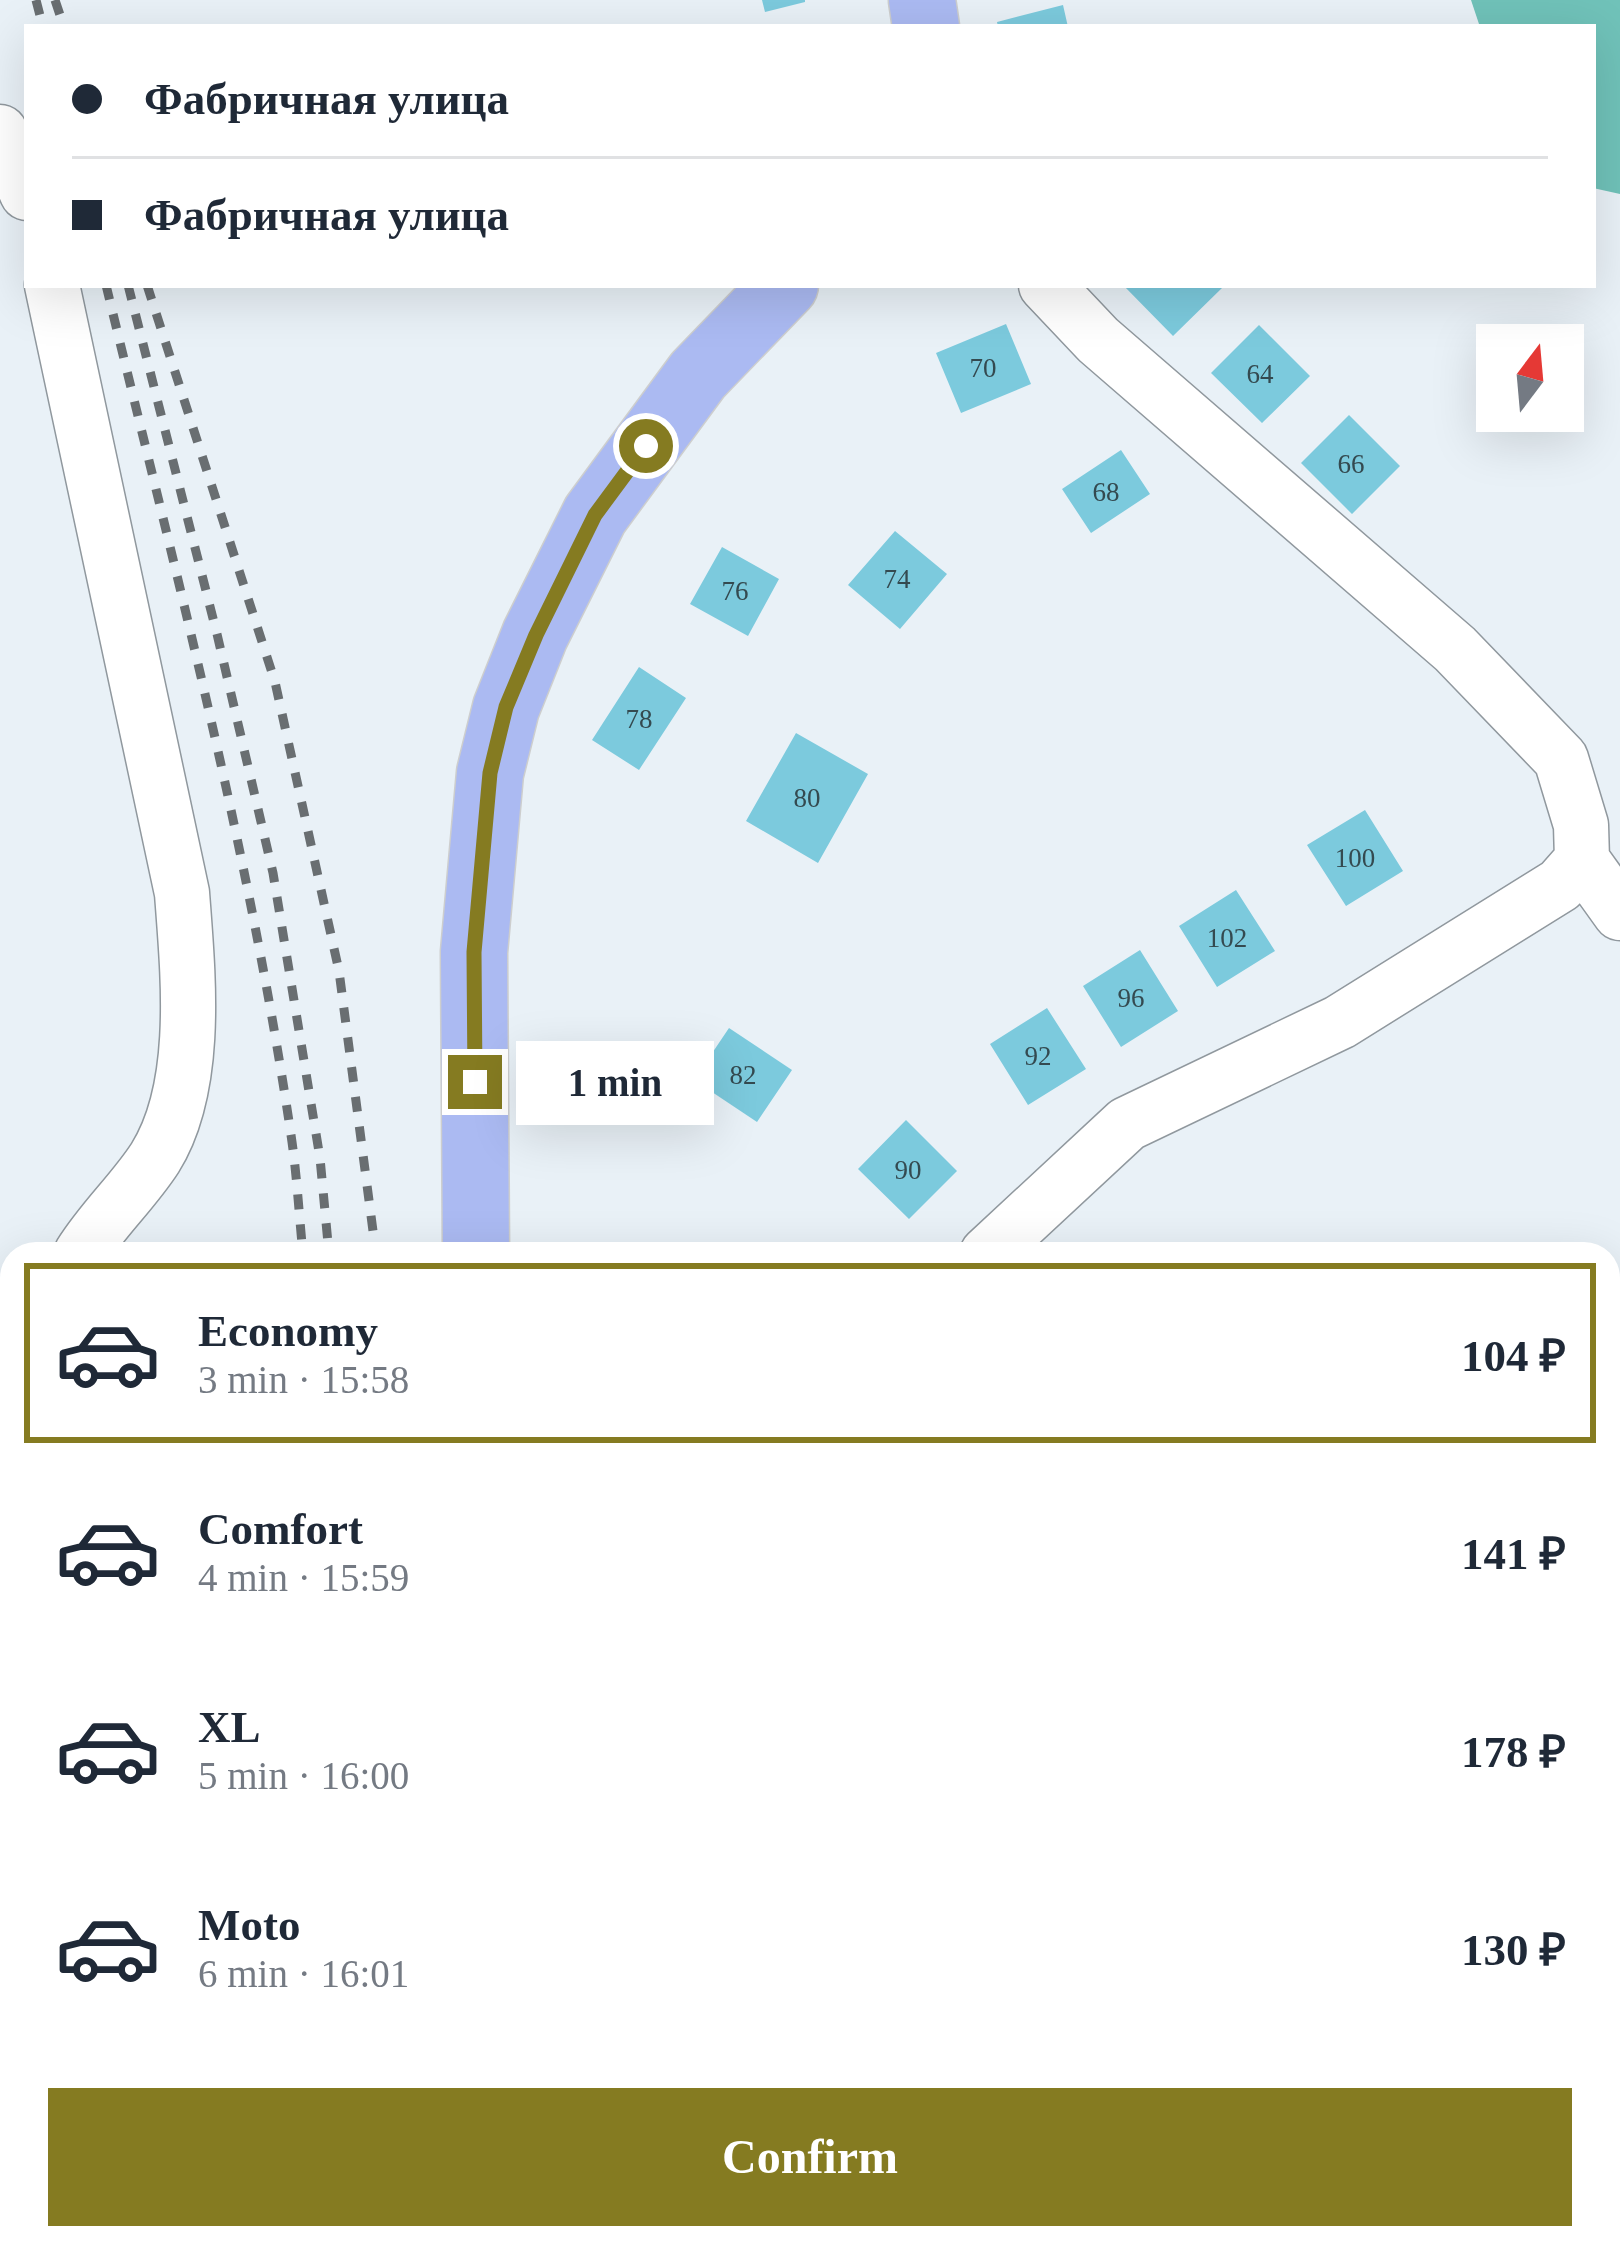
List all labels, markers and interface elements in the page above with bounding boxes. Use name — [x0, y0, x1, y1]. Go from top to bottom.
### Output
text: Фабричная улица — [144, 74, 509, 124]
text: Фабричная улица — [144, 190, 509, 240]
north arrow — [1476, 324, 1584, 432]
map controls — [1476, 324, 1584, 432]
house number: 70 — [970, 353, 997, 383]
house number: 64 — [1247, 359, 1274, 389]
route start — [619, 419, 673, 473]
house number: 66 — [1338, 449, 1365, 479]
house number: 68 — [1093, 477, 1120, 507]
house number: 74 — [884, 564, 911, 594]
house number: 76 — [722, 576, 749, 606]
house number: 78 — [626, 704, 653, 734]
house number: 80 — [794, 783, 821, 813]
house number: 100 — [1335, 843, 1375, 873]
house number: 102 — [1207, 923, 1247, 953]
house number: 96 — [1118, 983, 1145, 1013]
callout: 1 min — [517, 1040, 715, 1124]
house number: 92 — [1025, 1041, 1052, 1071]
route end — [448, 1055, 502, 1109]
house number: 82 — [730, 1060, 757, 1090]
text: 1 min — [568, 1061, 662, 1104]
house number: 90 — [895, 1155, 922, 1185]
icon: car — [54, 1299, 162, 1407]
text: Economy — [198, 1306, 378, 1356]
text: 104 ₽ — [1461, 1331, 1566, 1381]
text: 3 min · 15:58 — [198, 1358, 409, 1401]
icon: car — [54, 1497, 162, 1605]
text: Comfort — [198, 1504, 363, 1554]
text: 141 ₽ — [1461, 1529, 1566, 1579]
text: 4 min · 15:59 — [198, 1556, 409, 1599]
icon: car — [54, 1695, 162, 1803]
text: XL — [198, 1702, 261, 1752]
text: 178 ₽ — [1461, 1727, 1566, 1777]
text: 5 min · 16:00 — [198, 1754, 409, 1797]
icon: car — [54, 1893, 162, 2001]
text: Moto — [198, 1900, 300, 1950]
text: 130 ₽ — [1461, 1925, 1566, 1975]
text: 6 min · 16:01 — [198, 1952, 409, 1995]
button: Confirm — [48, 2088, 1572, 2226]

